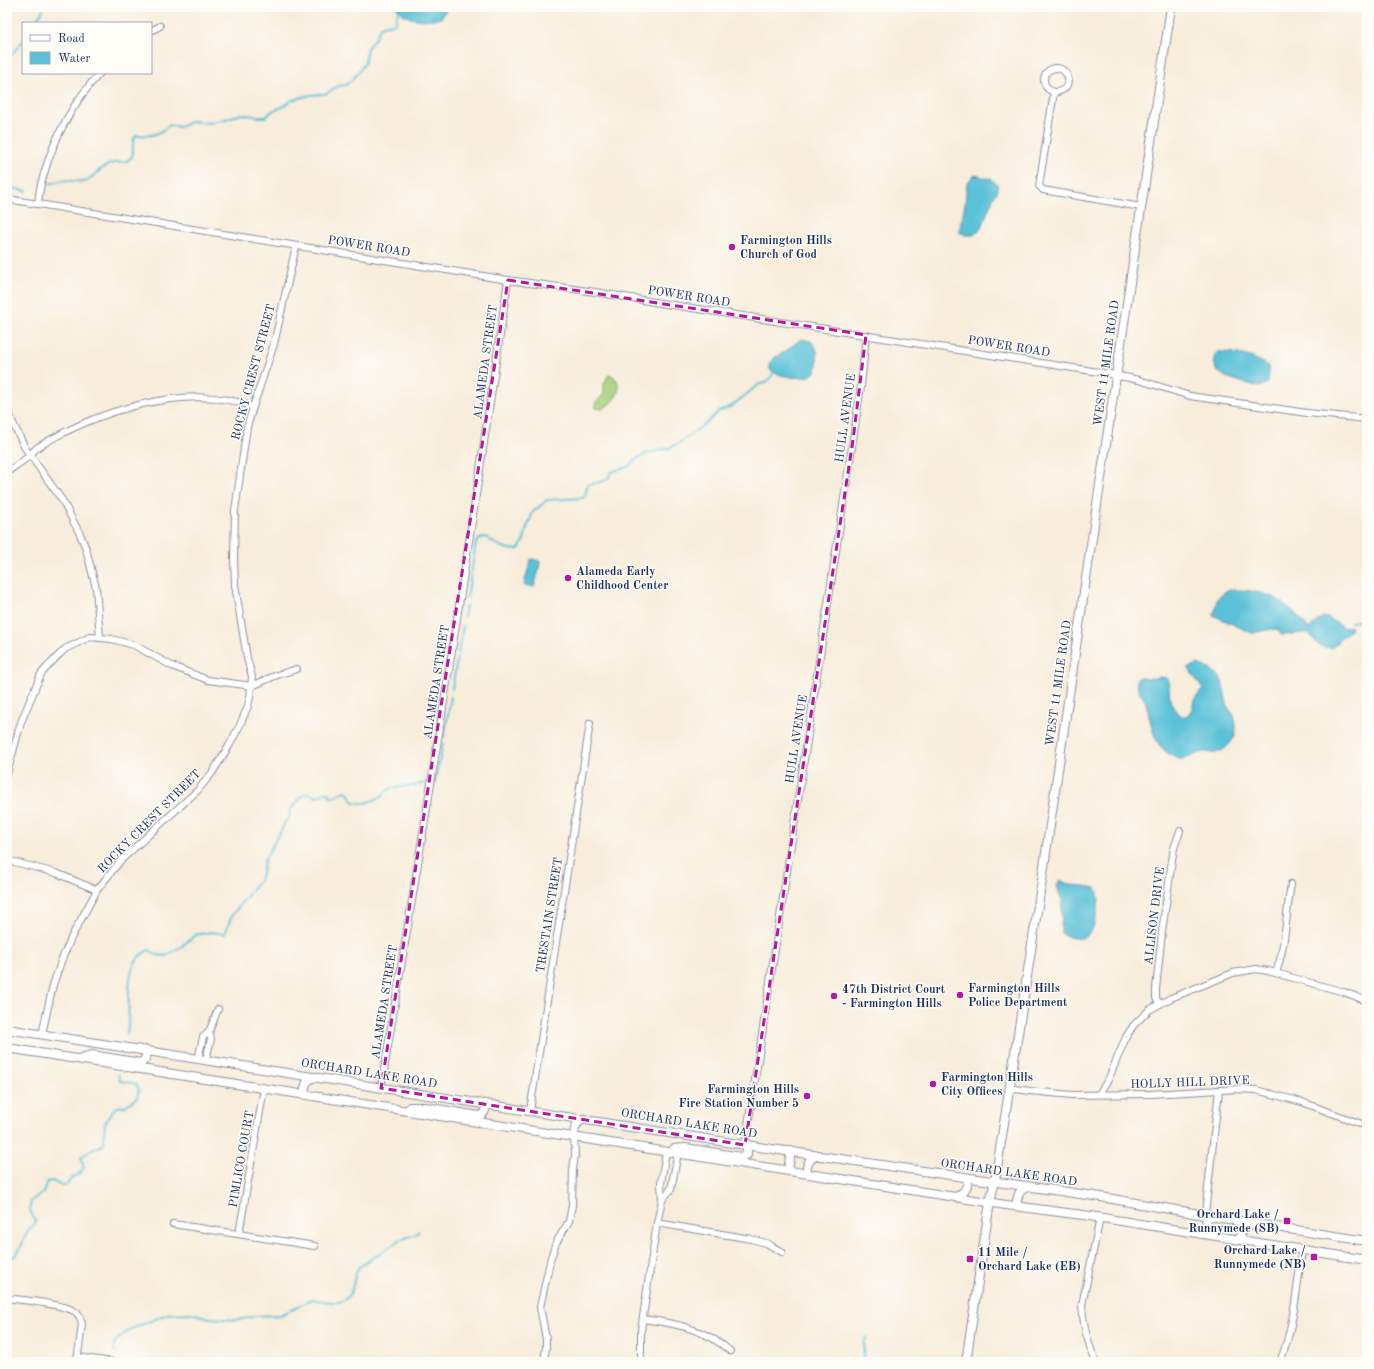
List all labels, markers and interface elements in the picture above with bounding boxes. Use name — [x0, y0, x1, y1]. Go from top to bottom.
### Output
legend — [22, 22, 152, 74]
text: Road — [58, 33, 85, 45]
text: Water — [58, 53, 91, 65]
street label: POWER ROAD — [327, 235, 411, 259]
place label: Farmington Hills Church of God — [740, 235, 832, 261]
marker: Farmington Hills Church of God — [727, 242, 737, 252]
street label: POWER ROAD — [647, 285, 731, 309]
street label: WEST 11 MILE ROAD — [1092, 299, 1122, 427]
street label: ROCKY CREST STREET — [230, 303, 278, 442]
street label: ALAMEDA STREET — [472, 304, 500, 420]
street label: POWER ROAD — [967, 335, 1051, 359]
street label: HULL AVENUE — [834, 373, 858, 463]
place label: Alameda Early Childhood Center — [576, 566, 668, 592]
marker: Alameda Early Childhood Center — [563, 573, 573, 583]
street label: WEST 11 MILE ROAD — [1044, 619, 1074, 747]
street label: ALAMEDA STREET — [422, 624, 452, 740]
street label: HULL AVENUE — [784, 694, 810, 784]
street label: ROCKY CREST STREET — [96, 768, 204, 876]
street label: TRESTAIN STREET — [535, 857, 565, 974]
street label: ALLISON DRIVE — [1143, 866, 1167, 966]
street label: ALAMEDA STREET — [370, 944, 400, 1060]
place label: Farmington Hills Police Department — [968, 983, 1068, 1009]
place label: 47th District Court - Farmington Hills — [842, 984, 946, 1010]
marker: Farmington Hills Police Department — [955, 990, 965, 1000]
marker: 47th District Court - Farmington Hills — [829, 991, 839, 1001]
street label: ORCHARD LAKE ROAD — [300, 1057, 438, 1091]
place label: Farmington Hills City Offices — [941, 1072, 1033, 1098]
street label: HOLLY HILL DRIVE — [1130, 1075, 1250, 1091]
marker: Farmington Hills City Offices — [928, 1079, 938, 1089]
place label: Farmington Hills Fire Station Number 5 — [678, 1084, 799, 1110]
marker: Farmington Hills Fire Station Number 5 — [802, 1091, 812, 1101]
street label: ORCHARD LAKE ROAD — [620, 1107, 758, 1141]
street label: PIMLICO COURT — [228, 1110, 256, 1209]
street label: ORCHARD LAKE ROAD — [940, 1157, 1078, 1189]
place label: Orchard Lake / Runnymede (SB) — [1188, 1209, 1279, 1235]
marker: Orchard Lake / Runnymede (SB) — [1282, 1216, 1292, 1226]
place label: Orchard Lake / Runnymede (NB) — [1214, 1245, 1306, 1271]
place label: 11 Mile / Orchard Lake (EB) — [978, 1247, 1081, 1273]
marker: Orchard Lake / Runnymede (NB) — [1309, 1252, 1319, 1262]
marker: 11 Mile / Orchard Lake (EB) — [965, 1254, 975, 1264]

